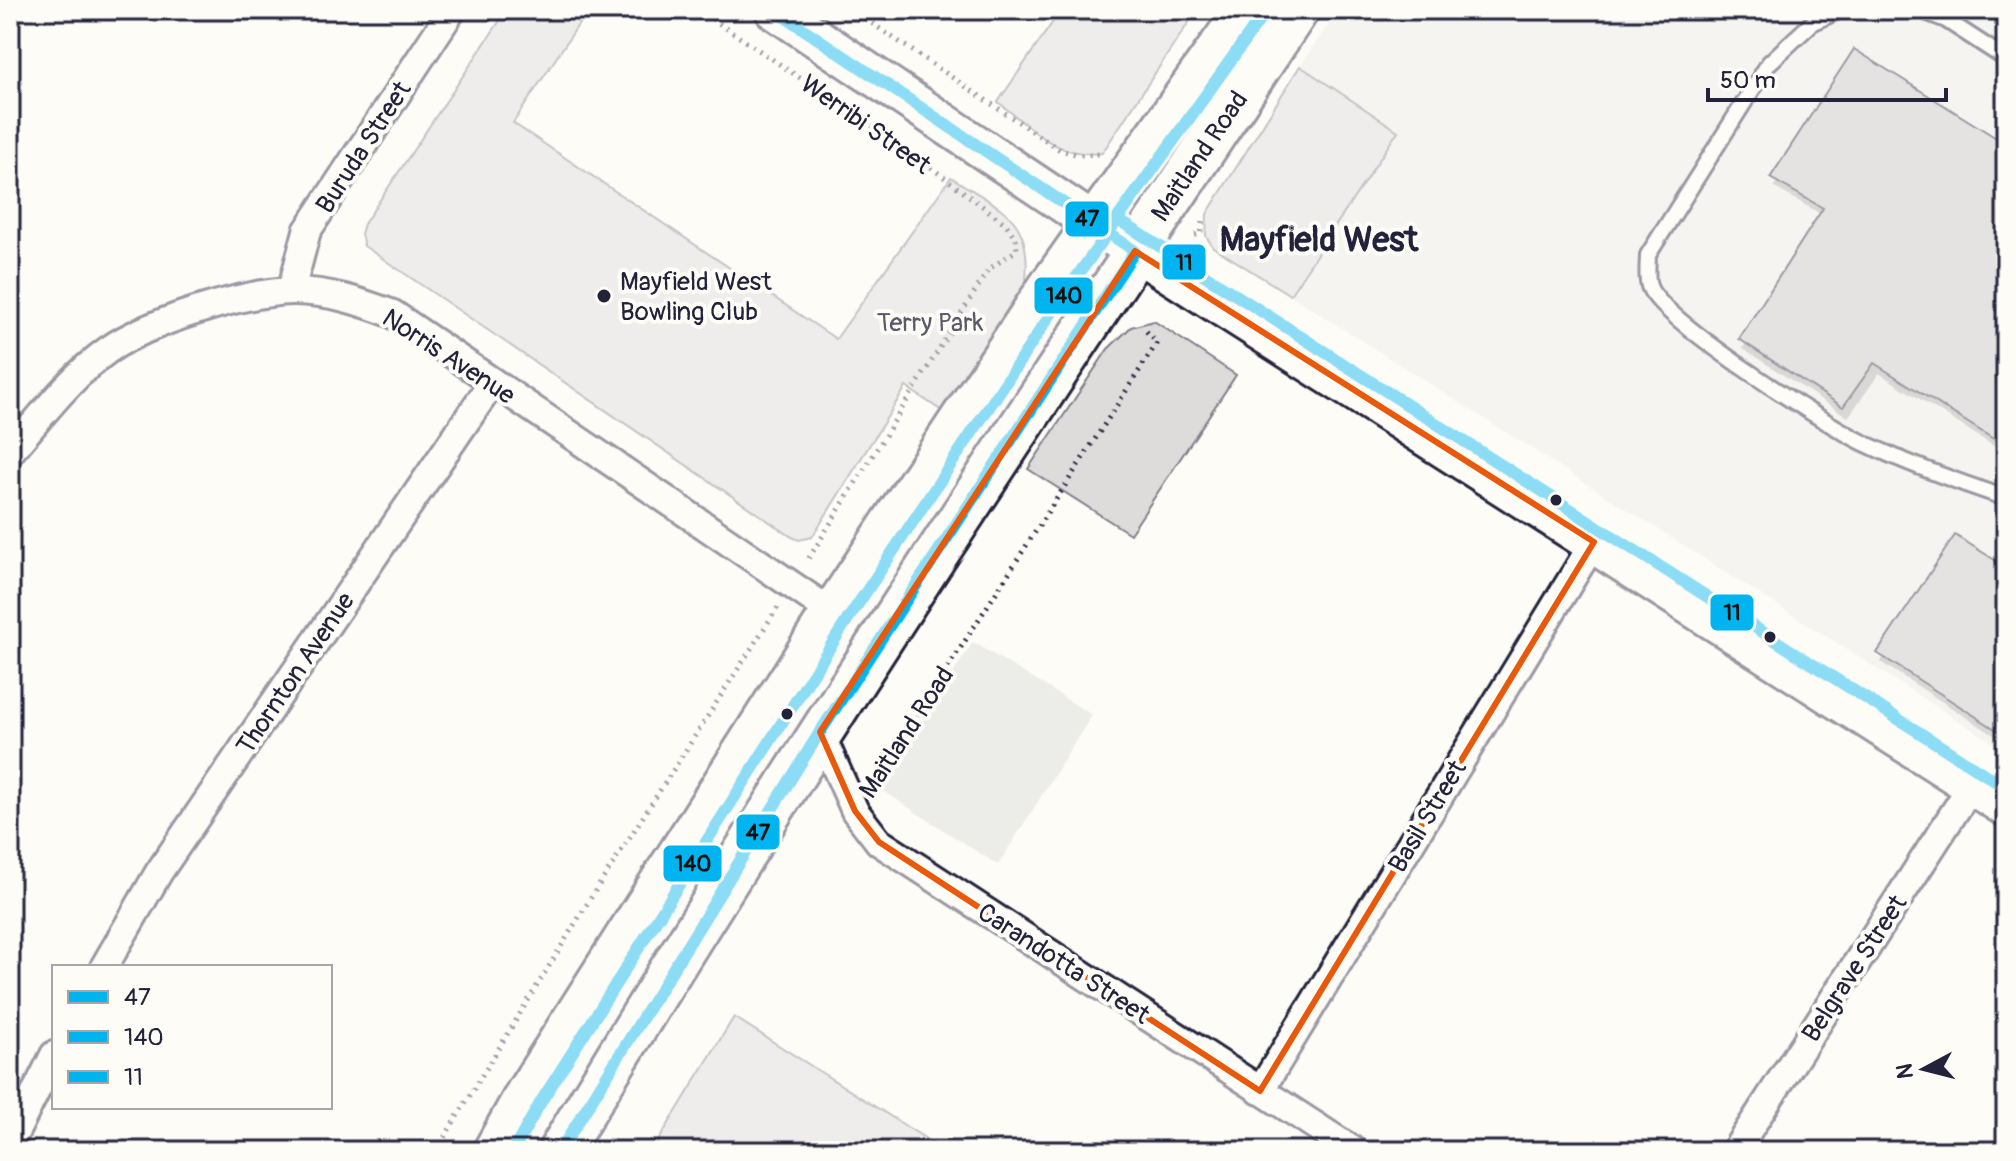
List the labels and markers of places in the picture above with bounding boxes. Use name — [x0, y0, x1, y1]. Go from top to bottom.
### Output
place label: Mayfield West Bowling Club — [620, 266, 772, 328]
marker: Mayfield West Bowling Club — [595, 287, 613, 305]
unlabelled marker — [1548, 492, 1564, 508]
unlabelled marker — [1762, 629, 1778, 645]
unlabelled marker — [779, 706, 795, 722]

